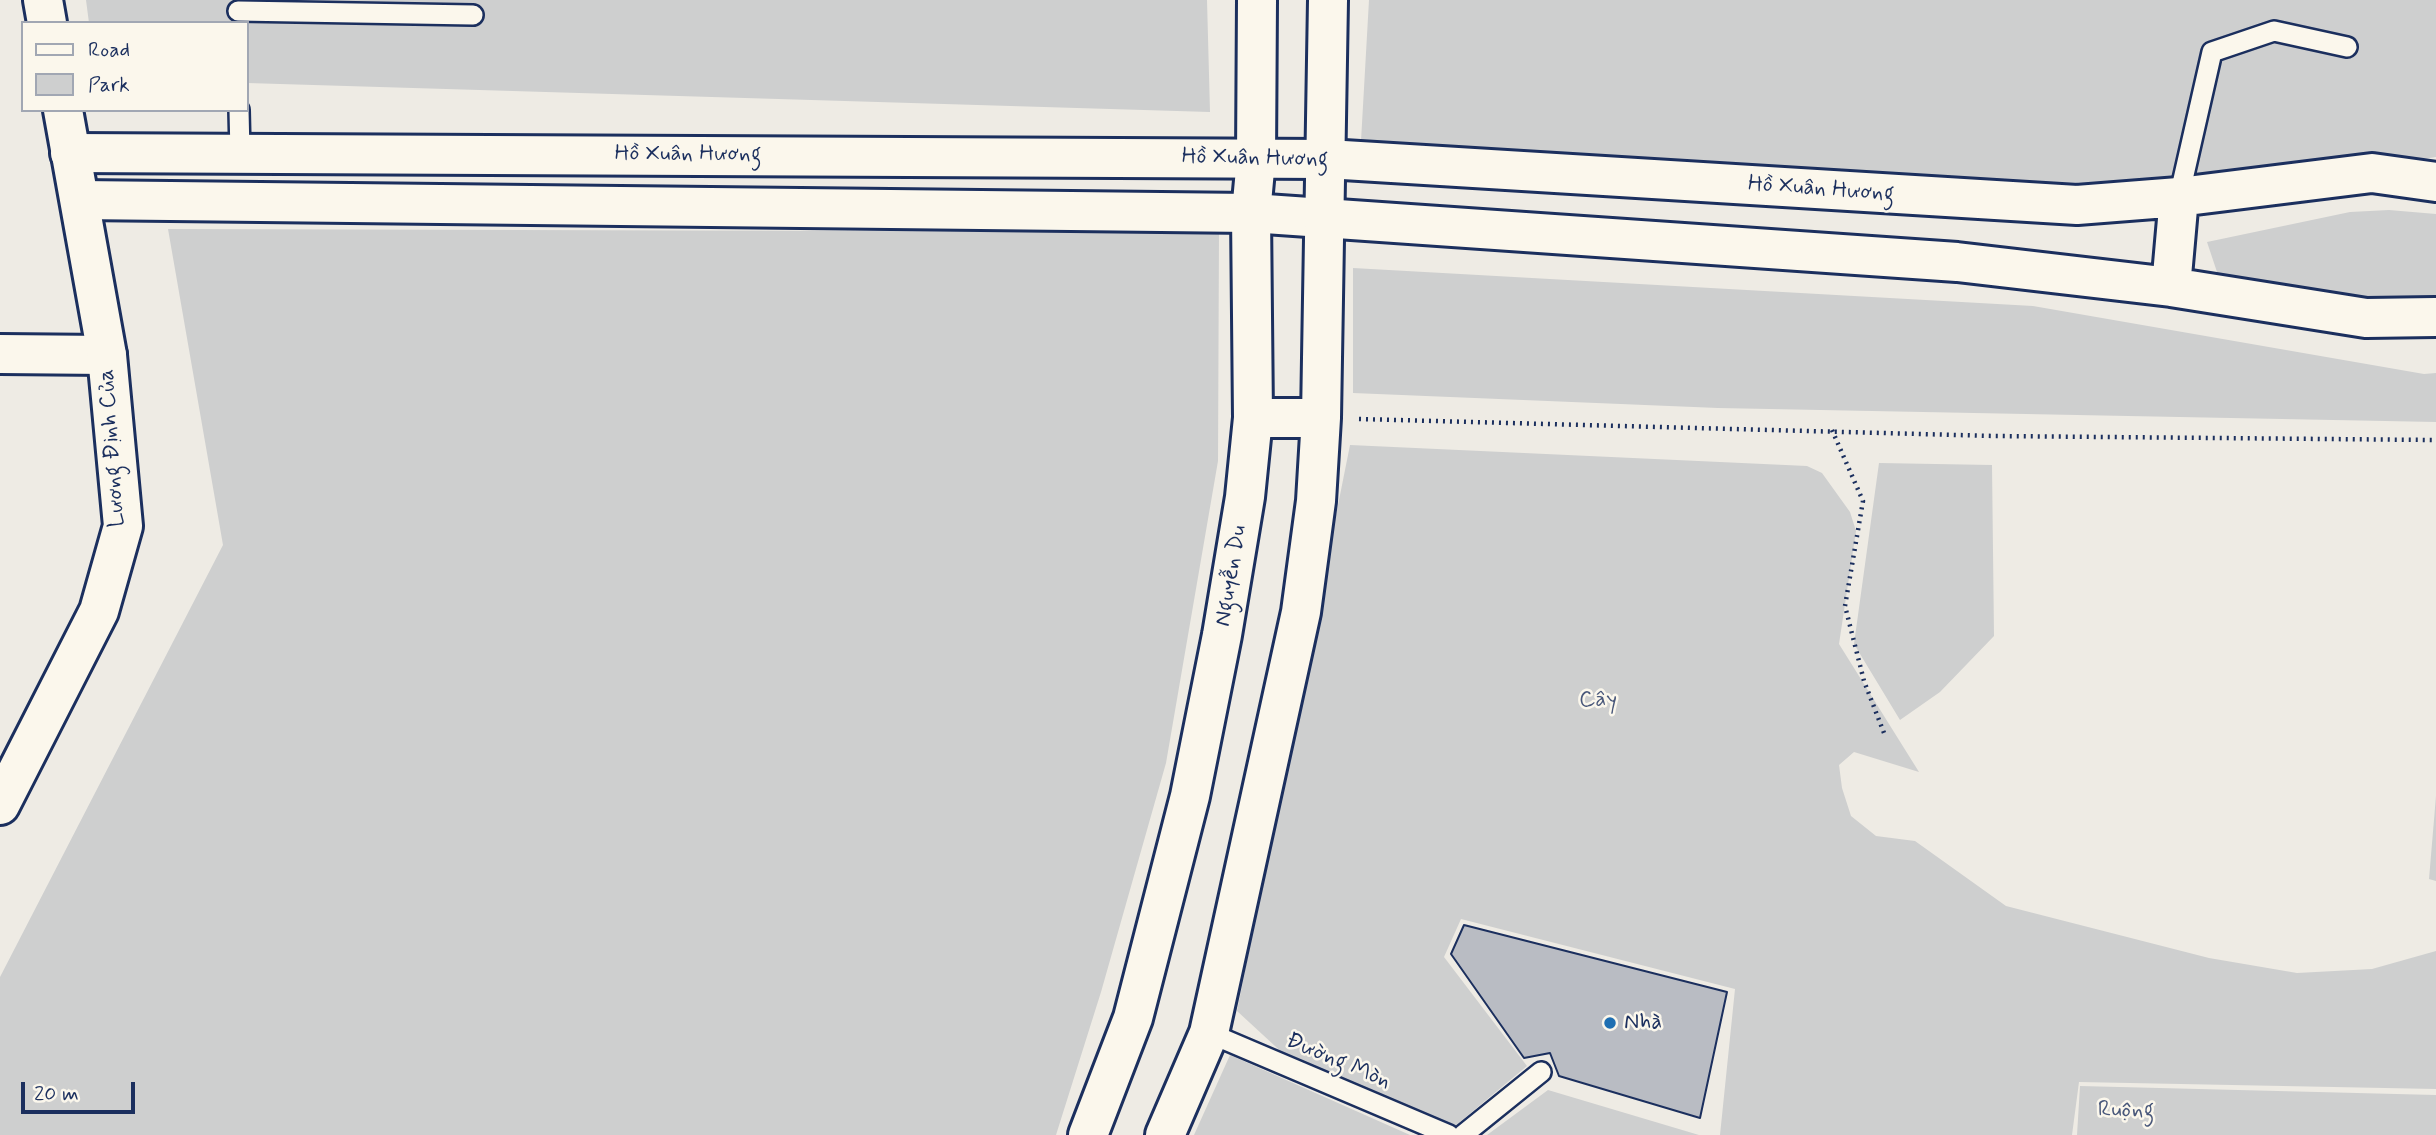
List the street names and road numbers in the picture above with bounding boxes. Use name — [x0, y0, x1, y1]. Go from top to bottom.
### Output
street label: Hồ Xuân Hương — [615, 141, 761, 169]
street label: Hồ Xuân Hương — [1181, 144, 1329, 174]
street label: Hồ Xuân Hương — [1747, 171, 1895, 209]
street label: Lương Định Của — [94, 368, 132, 528]
street label: Nguyễn Du — [1210, 523, 1254, 629]
street label: Đường Mòn — [1281, 1028, 1395, 1096]

